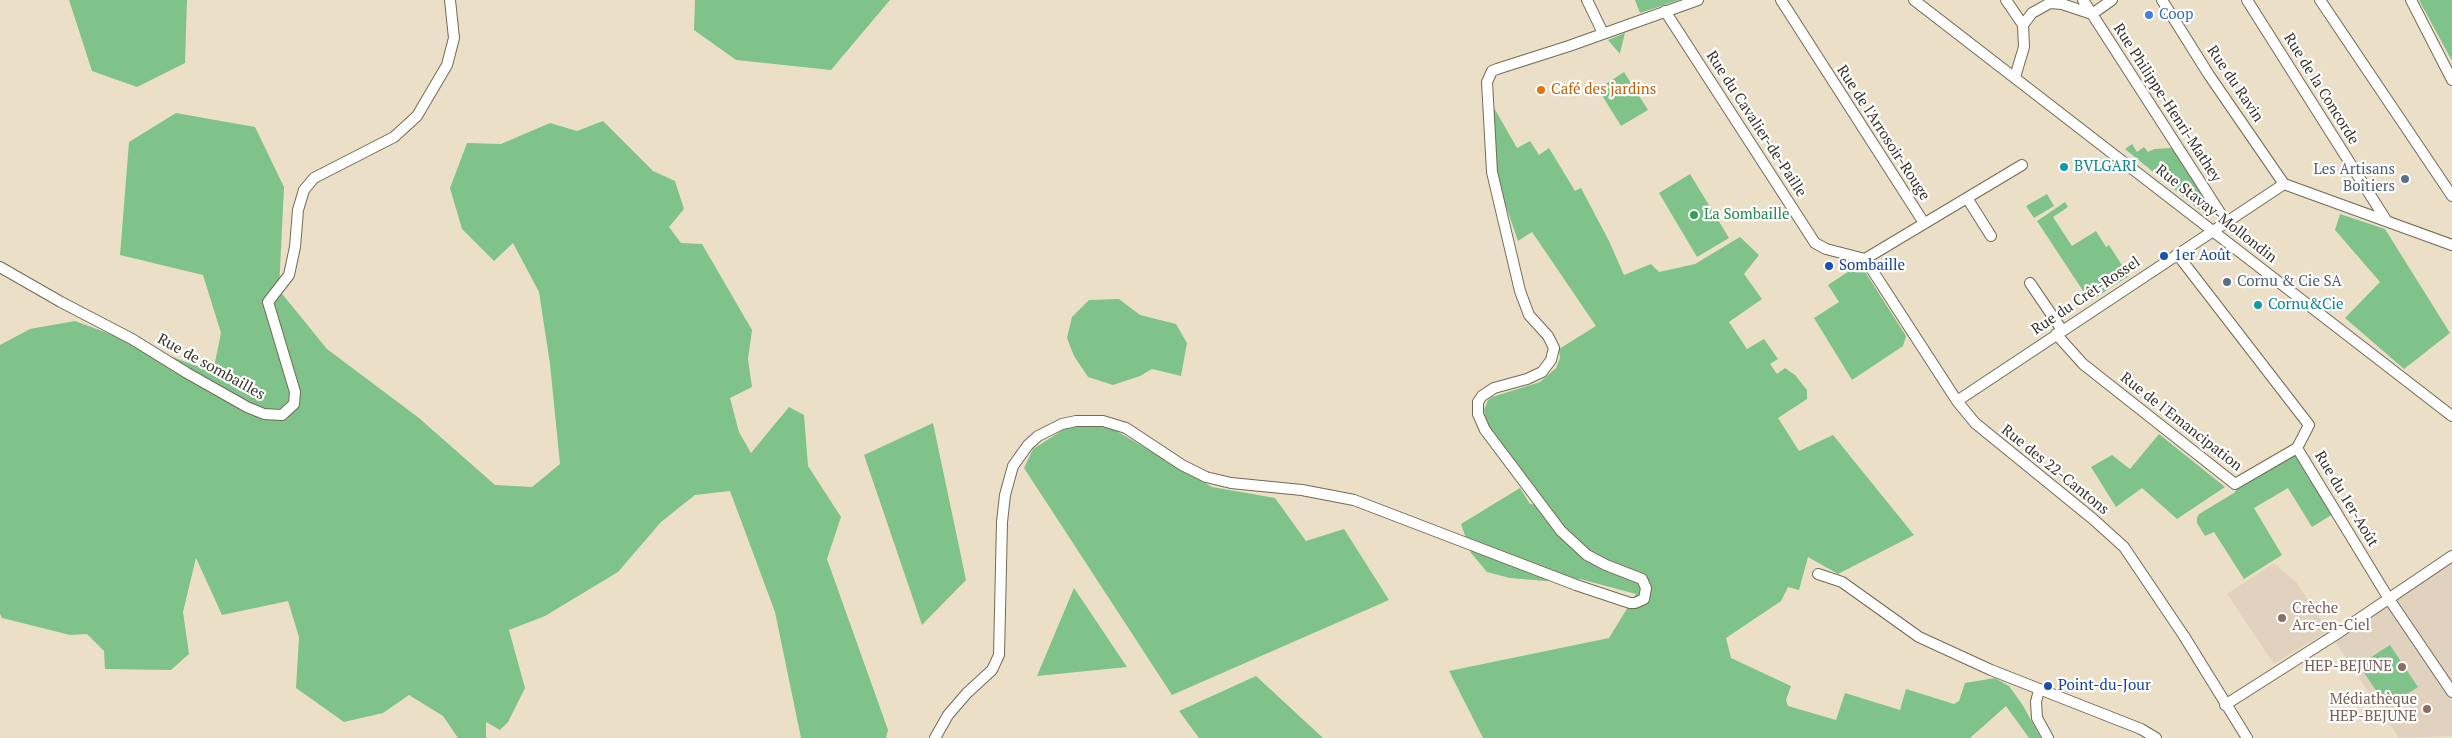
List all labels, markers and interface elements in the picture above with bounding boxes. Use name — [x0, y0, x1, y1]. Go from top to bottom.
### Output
place label: Coop — [2159, 6, 2193, 24]
marker: Coop — [2143, 9, 2155, 21]
street label: Rue Philippe-Henri-Mathey — [2109, 20, 2225, 186]
street label: Rue de la Concorde — [2280, 30, 2362, 148]
street label: Rue du Ravin — [2203, 42, 2267, 126]
street label: Rue du Cavalier-de-Paille — [1702, 48, 1810, 200]
street label: Rue de l'Arrosoir-Rouge — [1833, 62, 1933, 204]
place label: Café des jardins — [1551, 81, 1656, 99]
marker: Café des jardins — [1535, 84, 1547, 96]
place label: BVLGARI — [2074, 158, 2137, 176]
marker: BVLGARI — [2058, 161, 2070, 173]
street label: Rue Stavay-Mollondin — [2152, 161, 2280, 267]
place label: Les Artisans Boîtiers — [2314, 161, 2395, 196]
marker: Les Artisans Boîtiers — [2399, 173, 2411, 185]
place label: La Sombaille — [1704, 206, 1790, 224]
marker: La Sombaille — [1688, 209, 1700, 221]
place label: 1er Août — [2174, 247, 2231, 265]
marker: 1er Août — [2158, 250, 2170, 262]
street label: Rue du Crêt-Rossel — [2028, 253, 2144, 339]
place label: Sombaille — [1839, 257, 1905, 275]
marker: Sombaille — [1823, 260, 1835, 272]
place label: Cornu & Cie SA — [2237, 273, 2342, 291]
marker: Cornu & Cie SA — [2221, 276, 2233, 288]
place label: Cornu&Cie — [2268, 296, 2344, 314]
marker: Cornu&Cie — [2252, 299, 2264, 311]
street label: Rue de sombailles — [154, 330, 268, 404]
street label: Rue de l'Emancipation — [2116, 369, 2246, 475]
street label: Rue des 22-Cantons — [1998, 421, 2112, 519]
street label: Rue du 1er-Août — [2310, 448, 2382, 550]
place label: Crèche Arc-en-Ciel — [2292, 600, 2370, 635]
marker: Crèche Arc-en-Ciel — [2276, 612, 2288, 624]
place label: HEP-BEJUNE — [2304, 658, 2392, 676]
marker: HEP-BEJUNE — [2396, 661, 2408, 673]
place label: Point-du-Jour — [2058, 677, 2151, 695]
marker: Point-du-Jour — [2042, 680, 2054, 692]
place label: Médiathèque HEP-BEJUNE — [2329, 691, 2417, 726]
marker: Médiathèque HEP-BEJUNE — [2421, 703, 2433, 715]

